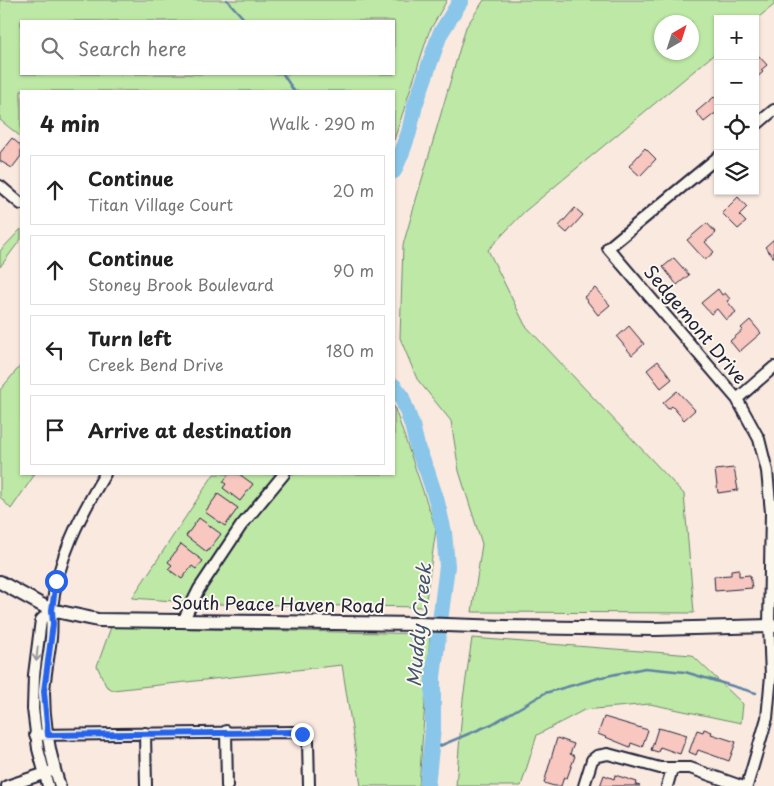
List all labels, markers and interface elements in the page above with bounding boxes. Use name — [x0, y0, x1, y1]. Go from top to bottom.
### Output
north arrow — [654, 15, 699, 60]
map controls — [714, 15, 759, 195]
button: + — [714, 15, 759, 60]
search box — [20, 20, 395, 75]
icon: search — [38, 34, 66, 62]
text: Search here — [78, 34, 187, 62]
button: − — [714, 60, 759, 105]
button: locate — [714, 105, 759, 150]
text: 4 min — [40, 107, 100, 139]
text: Walk · 290 m — [269, 111, 375, 135]
button: layers — [714, 150, 759, 195]
text: Continue — [88, 164, 174, 192]
icon: ahead — [41, 176, 69, 204]
text: 20 m — [333, 178, 374, 202]
text: Titan Village Court — [88, 192, 233, 216]
text: Continue — [88, 244, 174, 272]
icon: ahead — [41, 256, 69, 284]
text: 90 m — [333, 258, 374, 282]
street label: Sedgemont Drive — [638, 259, 754, 389]
text: Stoney Brook Boulevard — [88, 272, 274, 296]
text: Turn left — [88, 324, 172, 352]
icon: left — [41, 336, 69, 364]
text: 180 m — [326, 338, 374, 362]
text: Creek Bend Drive — [88, 352, 224, 376]
icon: arrive — [41, 416, 69, 444]
text: Arrive at destination — [88, 416, 292, 444]
water label: Muddy Creek — [399, 561, 437, 688]
route start — [45, 570, 68, 593]
street label: South Peace Haven Road — [171, 588, 385, 619]
one-way arrow — [32, 646, 41, 662]
route end — [291, 723, 314, 746]

